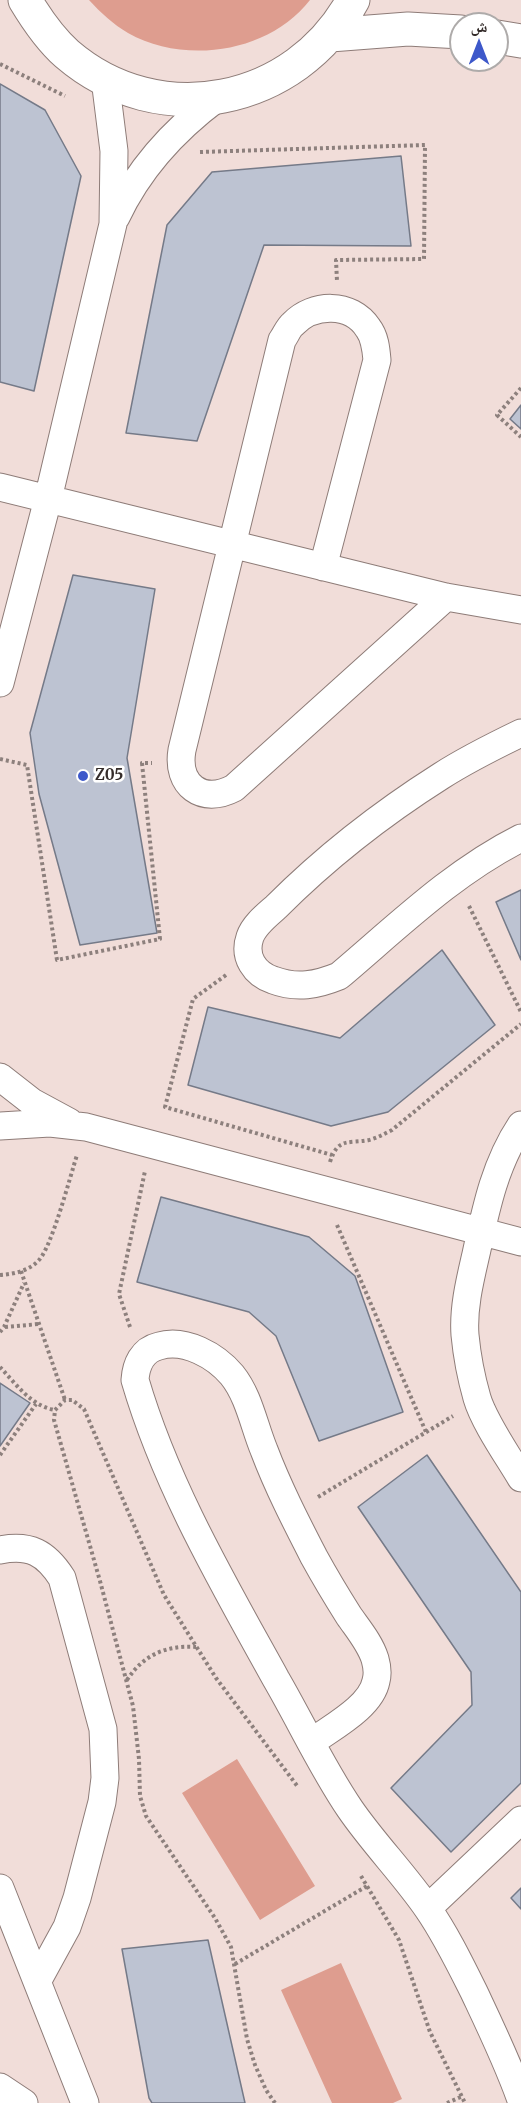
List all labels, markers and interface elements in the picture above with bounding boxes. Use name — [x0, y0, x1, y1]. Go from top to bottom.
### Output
north arrow — [449, 12, 509, 72]
text: ش — [471, 16, 487, 36]
place label: Z05 — [95, 767, 123, 785]
marker: Z05 — [76, 769, 90, 783]

